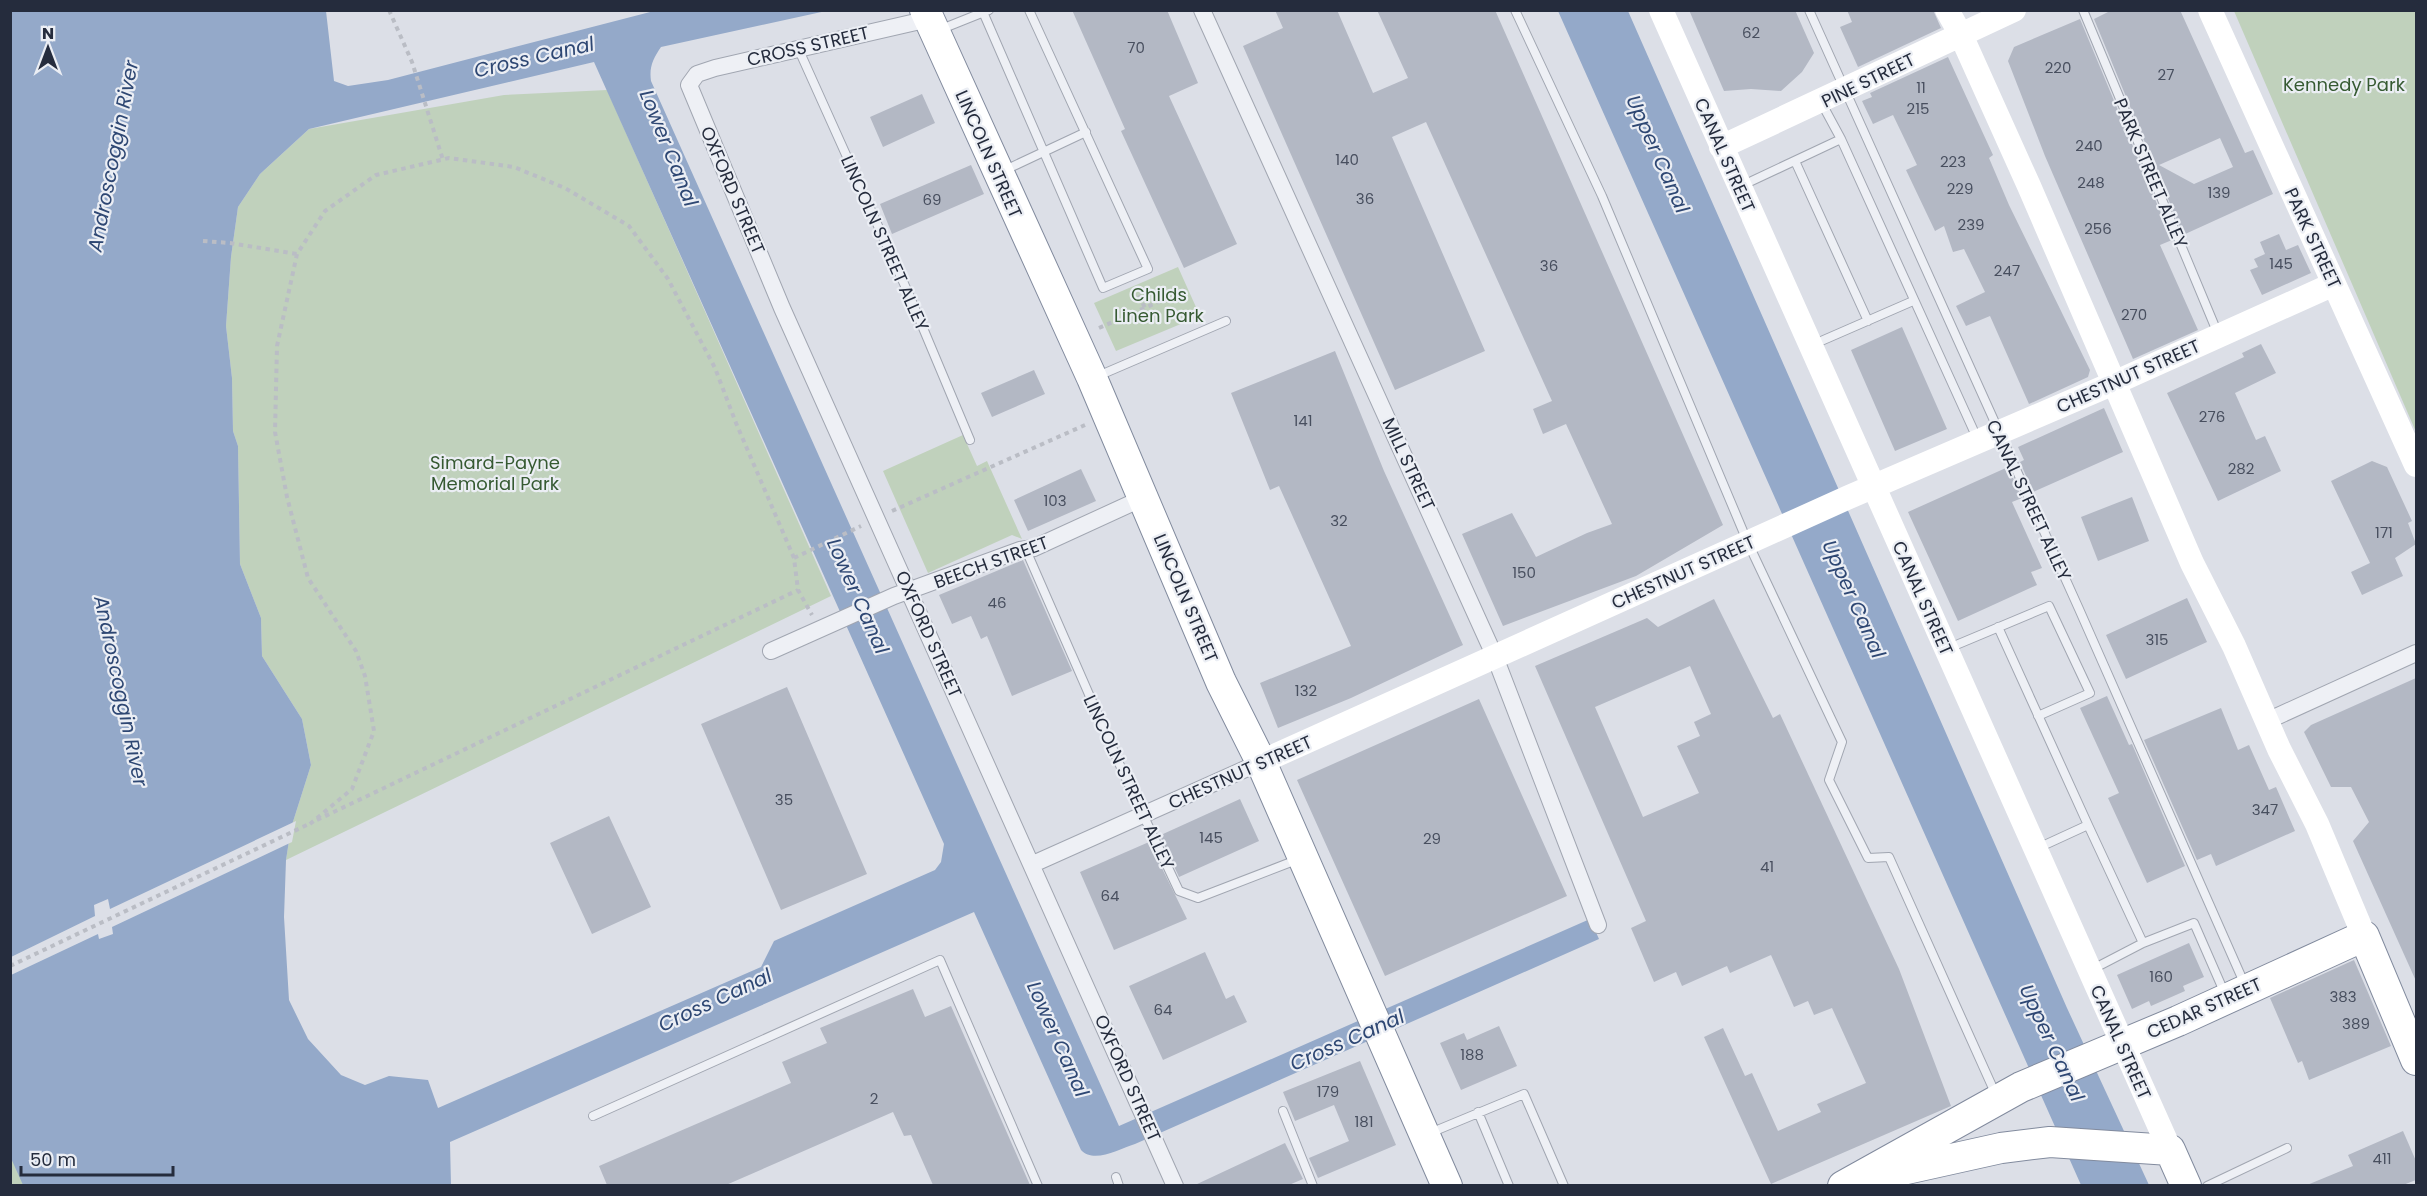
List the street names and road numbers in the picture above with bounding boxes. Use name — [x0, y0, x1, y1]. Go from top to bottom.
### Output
street label: CROSS STREET — [745, 20, 872, 72]
street label: PINE STREET — [1817, 47, 1919, 113]
street label: LINCOLN STREET — [950, 86, 1029, 222]
street label: CANAL STREET — [1689, 94, 1762, 216]
street label: PARK STREET ALLEY — [2108, 94, 2194, 252]
street label: OXFORD STREET — [695, 122, 771, 258]
street label: LINCOLN STREET ALLEY — [835, 151, 935, 335]
street label: PARK STREET — [2279, 184, 2347, 293]
street label: CHESTNUT STREET — [2052, 333, 2204, 419]
street label: MILL STREET — [1377, 414, 1442, 515]
street label: CANAL STREET ALLEY — [1981, 415, 2078, 585]
street label: CHESTNUT STREET — [1607, 529, 1759, 615]
street label: BEECH STREET — [930, 530, 1052, 594]
street label: LINCOLN STREET — [1148, 530, 1224, 666]
street label: CANAL STREET — [1887, 537, 1960, 659]
street label: OXFORD STREET — [890, 567, 968, 702]
street label: LINCOLN STREET ALLEY — [1078, 691, 1181, 874]
street label: CHESTNUT STREET — [1164, 729, 1316, 815]
street label: CEDAR STREET — [2143, 971, 2266, 1044]
street label: CANAL STREET — [2085, 981, 2158, 1103]
street label: OXFORD STREET — [1089, 1011, 1167, 1146]

